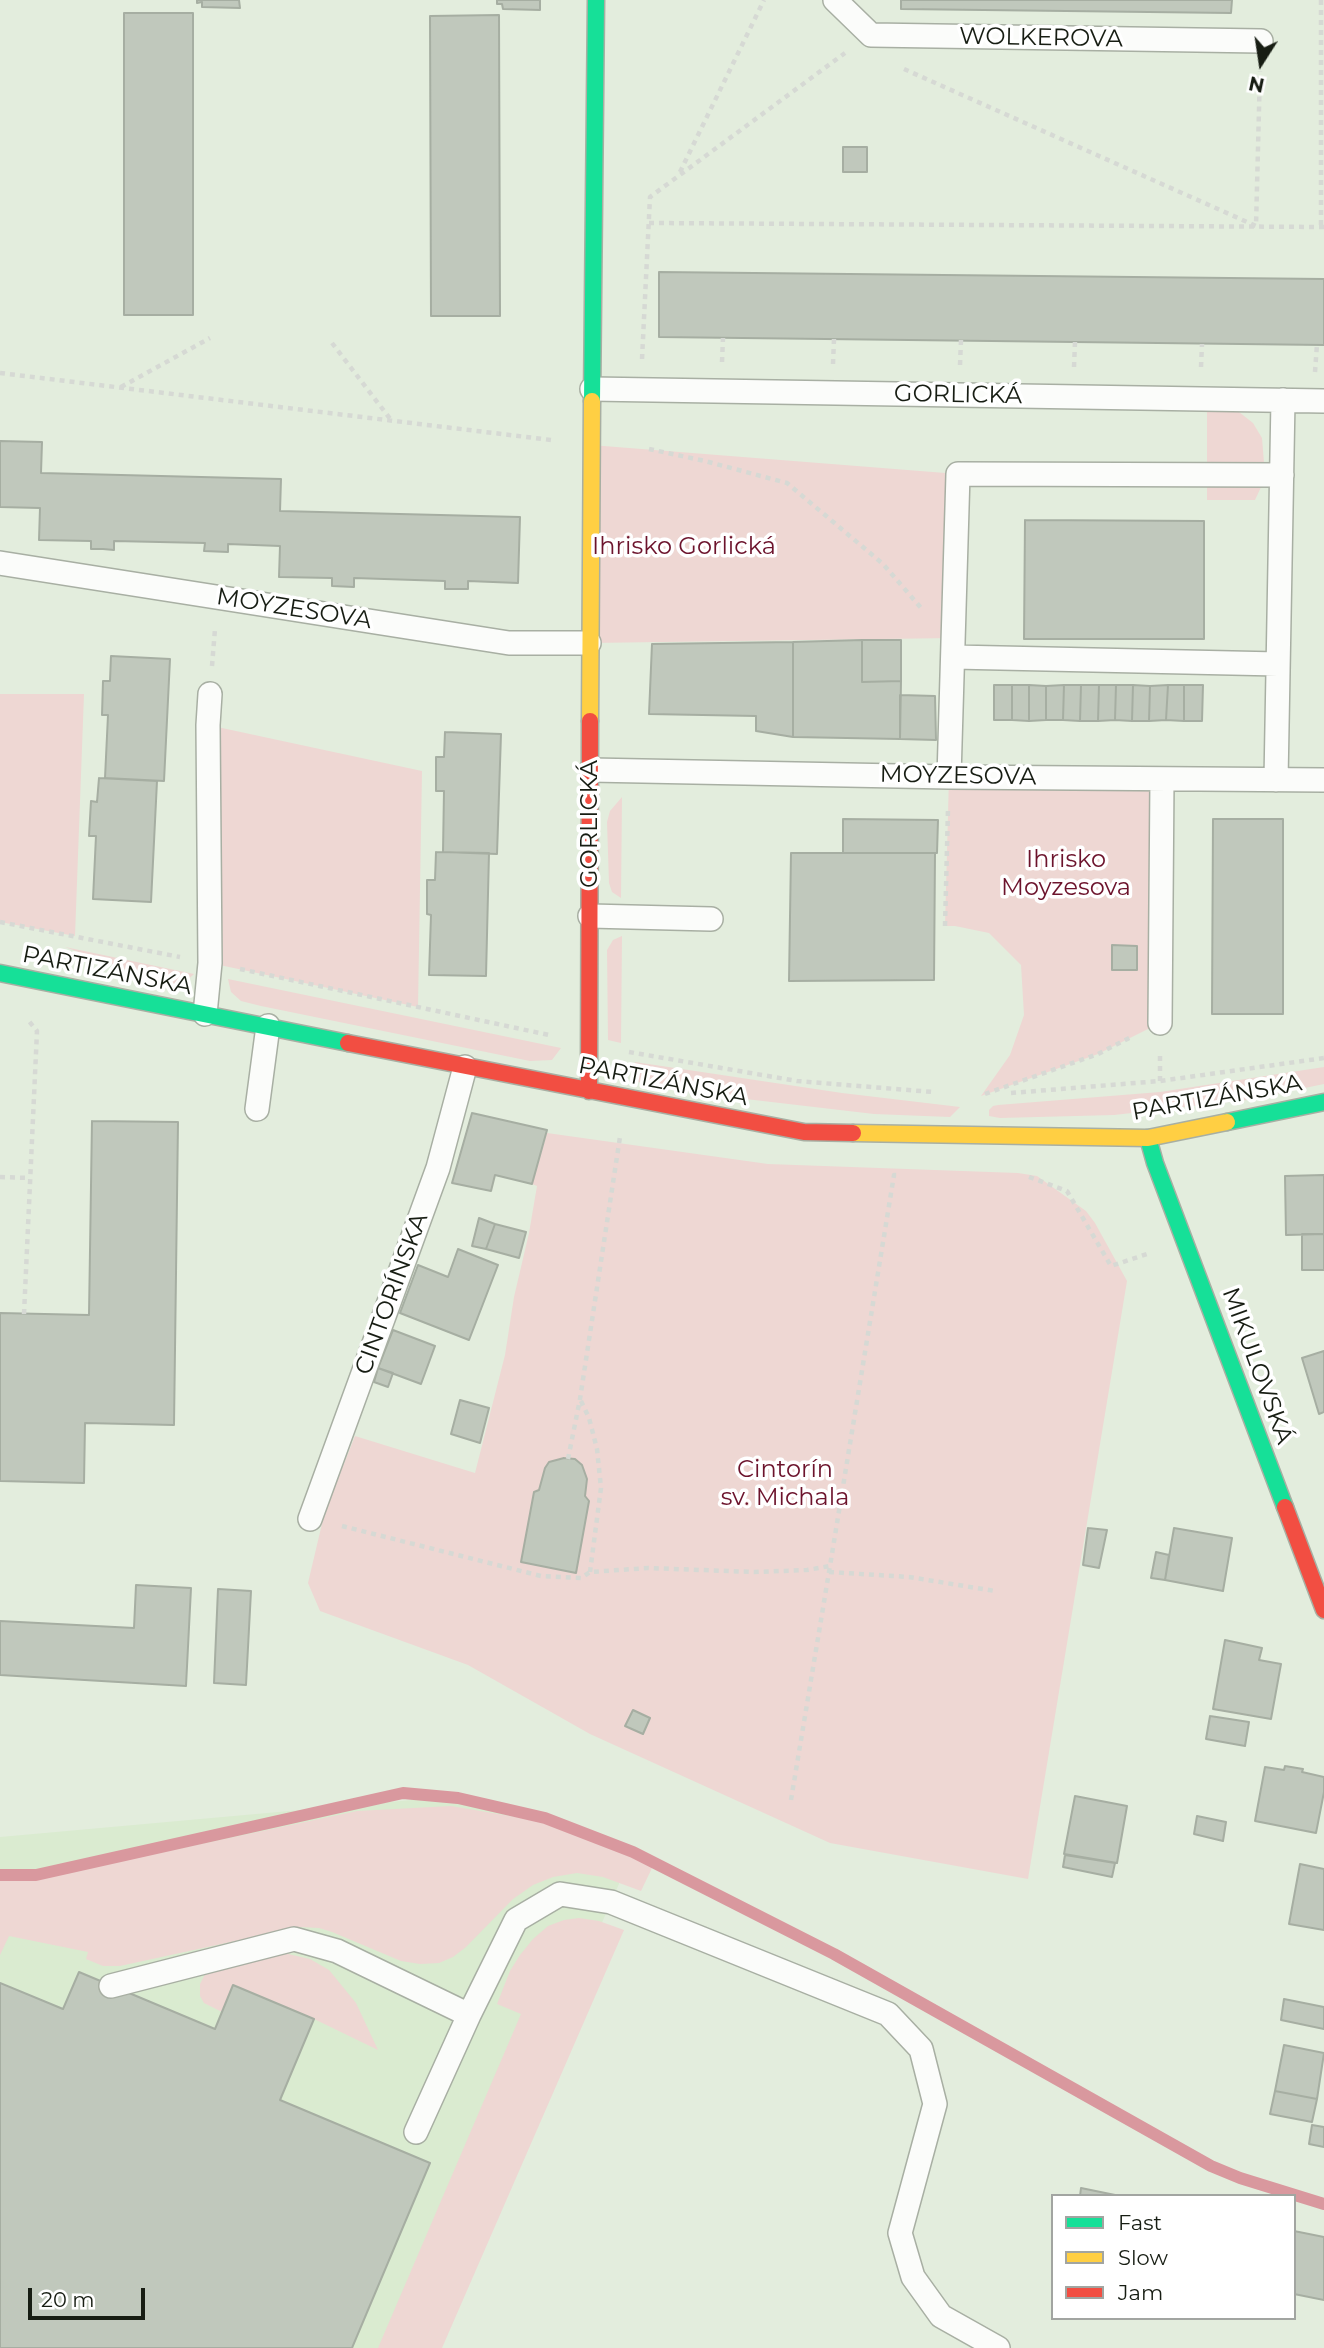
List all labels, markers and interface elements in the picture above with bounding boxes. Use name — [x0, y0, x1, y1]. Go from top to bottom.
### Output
street label: WOLKEROVA — [959, 22, 1123, 54]
north arrow — [1226, 28, 1296, 98]
text: N — [1247, 71, 1266, 97]
street label: GORLICKÁ — [894, 379, 1022, 411]
park label: Ihrisko Gorlická — [592, 533, 776, 561]
street label: MOYZESOVA — [214, 583, 374, 635]
street label: GORLICKÁ — [576, 760, 604, 888]
street label: MOYZESOVA — [879, 760, 1037, 792]
park label: Ihrisko Moyzesova — [1001, 846, 1131, 902]
street label: PARTIZÁNSKA — [20, 940, 194, 1002]
street label: PARTIZÁNSKA — [576, 1051, 750, 1113]
street label: PARTIZÁNSKA — [1130, 1069, 1304, 1127]
street label: CINTORÍNSKA — [349, 1209, 435, 1379]
street label: MIKULOVSKÁ — [1215, 1284, 1299, 1448]
park label: Cintorín sv. Michala — [721, 1456, 849, 1512]
legend — [1051, 2194, 1296, 2320]
text: Fast — [1118, 2210, 1162, 2235]
text: Slow — [1118, 2245, 1168, 2270]
scale bar — [32, 2274, 149, 2318]
text: Jam — [1118, 2280, 1163, 2305]
text: 20 m — [41, 2287, 95, 2312]

